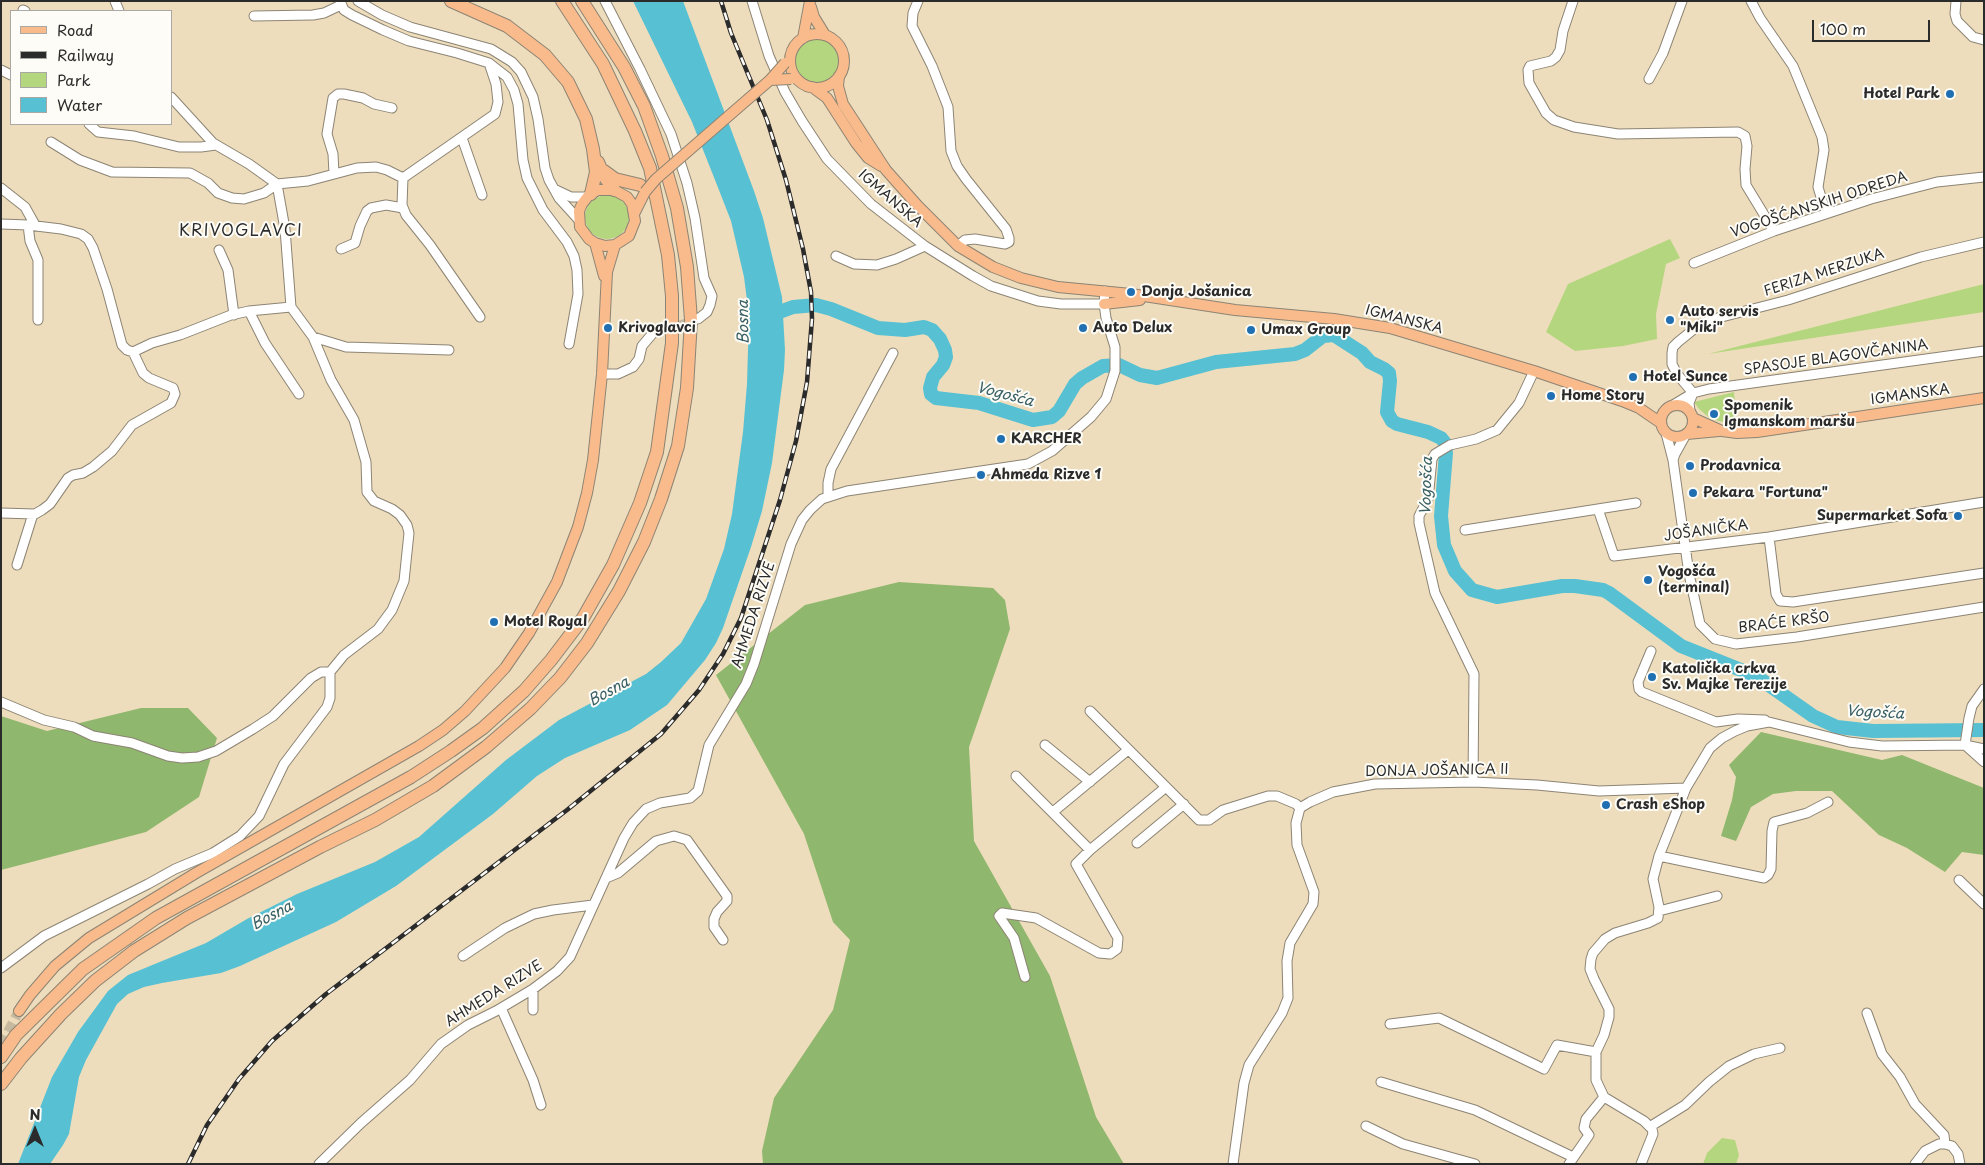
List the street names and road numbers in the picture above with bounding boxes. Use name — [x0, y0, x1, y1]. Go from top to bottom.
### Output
street label: IGMANSKA — [854, 167, 926, 231]
street label: VOGOŠĆANSKIH ODREDA — [1729, 168, 1909, 242]
street label: FERIZA MERZUKA — [1762, 246, 1886, 300]
street label: IGMANSKA — [1363, 302, 1445, 338]
street label: SPASOJE BLAGOVČANINA — [1743, 337, 1929, 379]
street label: IGMANSKA — [1869, 381, 1951, 409]
street label: JOŠANIČKA — [1663, 517, 1749, 545]
street label: AHMEDA RIZVE — [729, 560, 779, 670]
street label: BRAĆE KRŠO — [1737, 609, 1831, 637]
street label: DONJA JOŠANICA II — [1365, 761, 1509, 781]
street label: AHMEDA RIZVE — [442, 957, 546, 1031]

